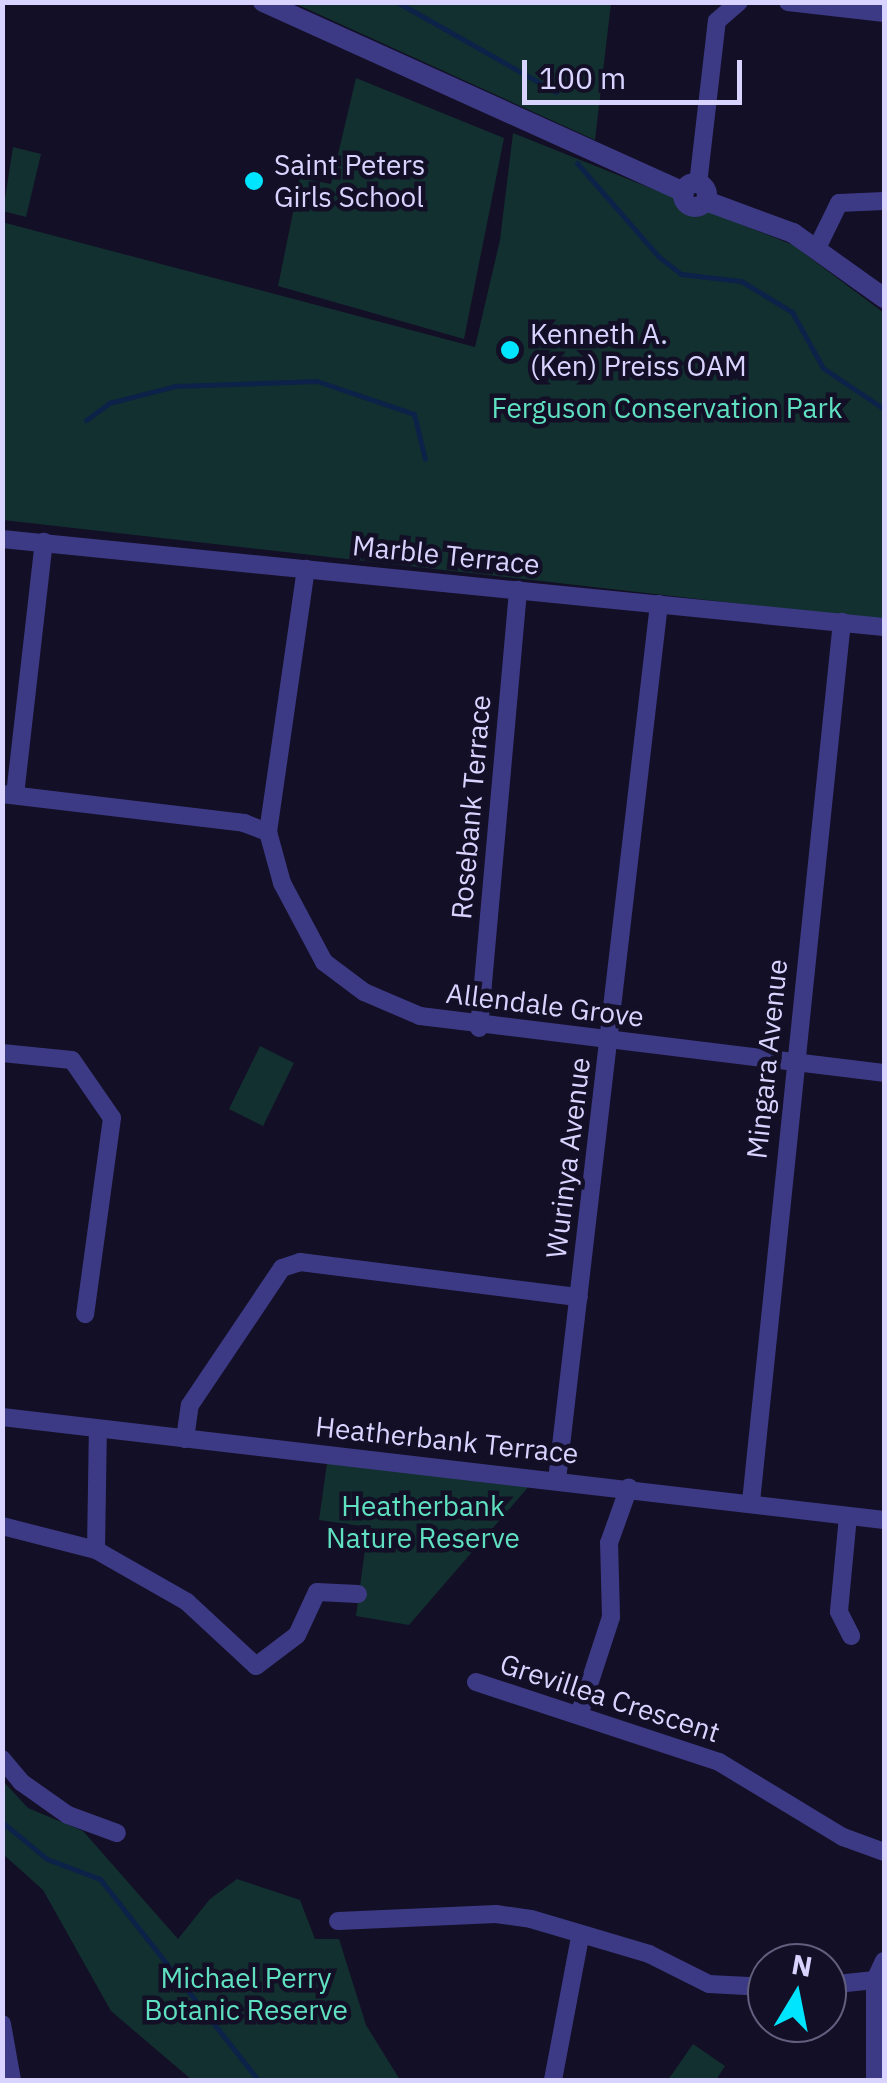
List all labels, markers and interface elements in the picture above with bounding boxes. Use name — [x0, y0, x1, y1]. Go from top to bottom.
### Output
scale bar — [527, 40, 747, 102]
text: 100 m — [539, 58, 626, 97]
place label: Saint Peters Girls School — [274, 148, 425, 214]
marker: Saint Peters Girls School — [243, 170, 265, 192]
place label: Kenneth A. (Ken) Preiss OAM — [530, 317, 747, 383]
marker: Kenneth A. (Ken) Preiss OAM — [499, 339, 521, 361]
park label: Ferguson Conservation Park — [491, 391, 843, 425]
street label: Marble Terrace — [351, 528, 541, 582]
street label: Rosebank Terrace — [444, 694, 498, 920]
street label: Mingara Avenue — [740, 958, 794, 1160]
street label: Allendale Grove — [444, 976, 646, 1034]
street label: Wurinya Avenue — [539, 1056, 597, 1260]
street label: Heatherbank Terrace — [314, 1409, 580, 1471]
park label: Heatherbank Nature Reserve — [326, 1489, 520, 1555]
street label: Grevillea Crescent — [496, 1647, 724, 1749]
north arrow — [747, 1943, 847, 2043]
text: N — [789, 1945, 815, 1985]
park label: Michael Perry Botanic Reserve — [144, 1961, 348, 2027]

